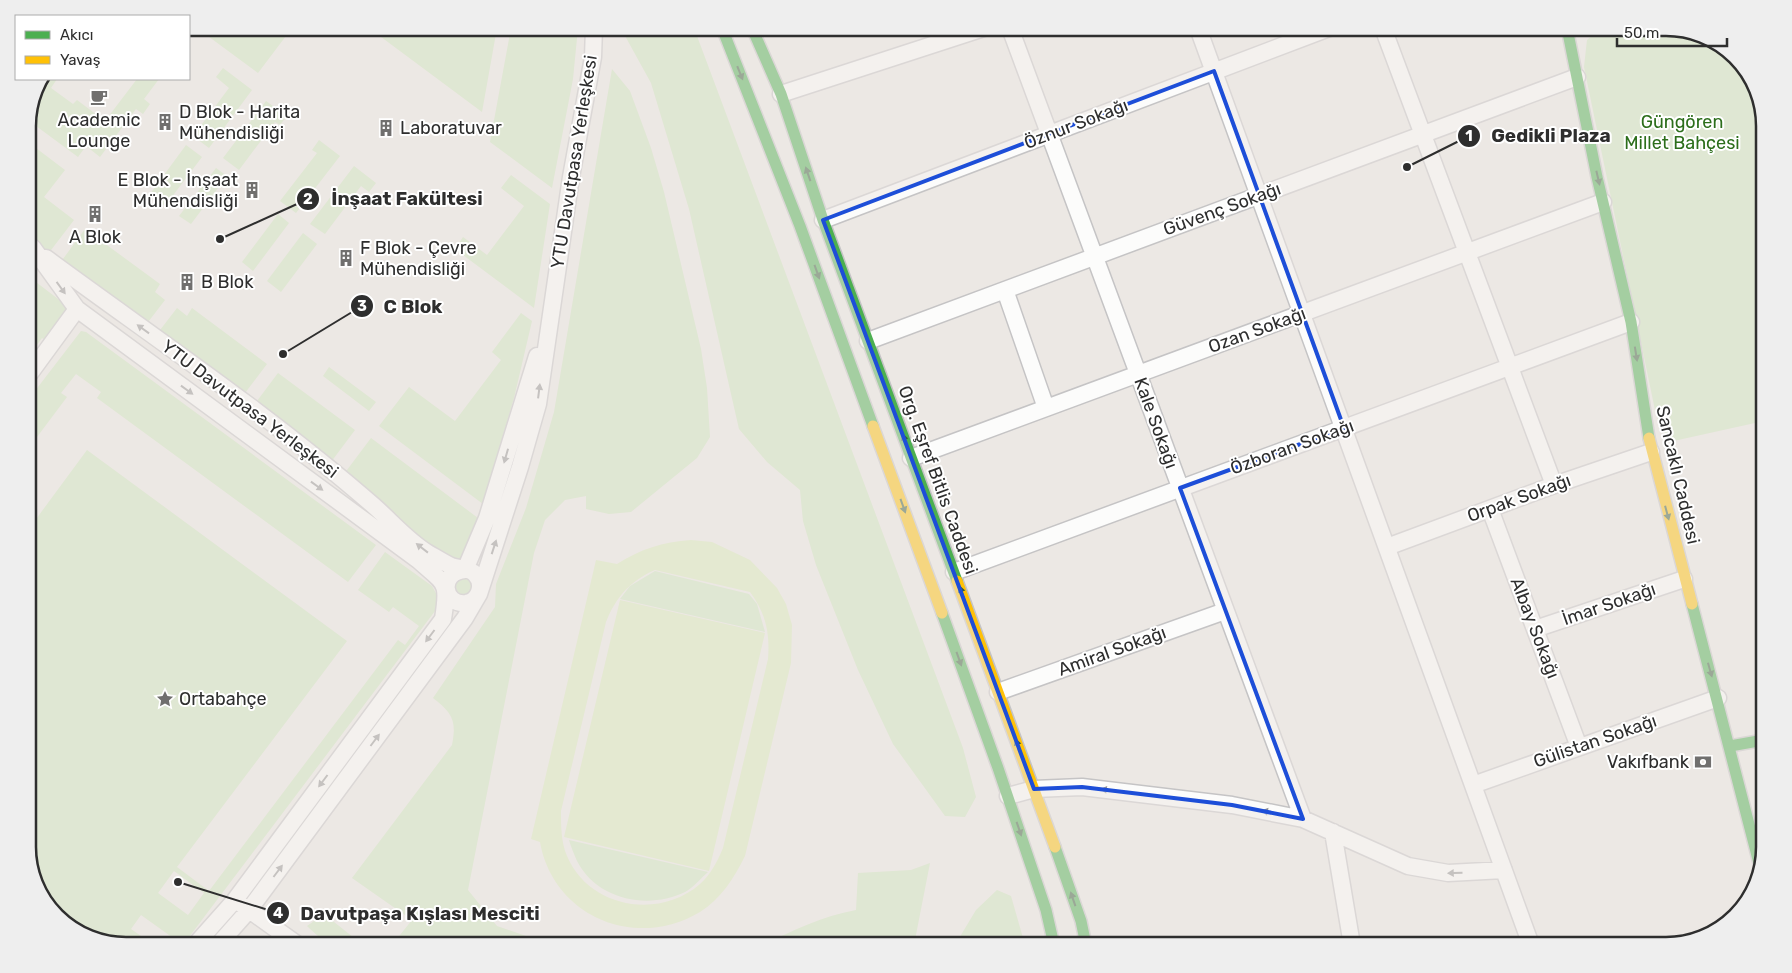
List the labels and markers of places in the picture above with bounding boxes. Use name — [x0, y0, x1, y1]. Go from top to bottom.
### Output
cafe icon: Academic Lounge — [89, 87, 109, 107]
place label: D Blok - Harita Mühendisliği — [179, 101, 300, 144]
place label: Academic Lounge — [58, 109, 141, 152]
building icon: D Blok - Harita Mühendisliği — [155, 112, 175, 132]
place label: Laboratuvar — [400, 117, 502, 139]
building icon: Laboratuvar — [376, 118, 396, 138]
callout: Gedikli Plaza — [1457, 119, 1621, 153]
place label: E Blok - İnşaat Mühendisliği — [117, 169, 238, 212]
building icon: E Blok - İnşaat Mühendisliği — [242, 180, 262, 200]
callout: İnşaat Fakültesi — [296, 182, 492, 216]
building icon: A Blok — [85, 204, 105, 224]
place label: A Blok — [69, 226, 122, 248]
place label: F Blok - Çevre Mühendisliği — [360, 237, 476, 280]
building icon: F Blok - Çevre Mühendisliği — [336, 248, 356, 268]
place label: B Blok — [201, 271, 254, 293]
building icon: B Blok — [177, 272, 197, 292]
callout: C Blok — [349, 289, 453, 323]
place label: Ortabahçe — [179, 688, 267, 710]
place icon: Ortabahçe — [155, 689, 175, 709]
place label: Vakıfbank — [1607, 751, 1690, 773]
bank icon: Vakıfbank — [1693, 752, 1713, 772]
callout: Davutpaşa Kışlası Mesciti — [265, 896, 550, 930]

